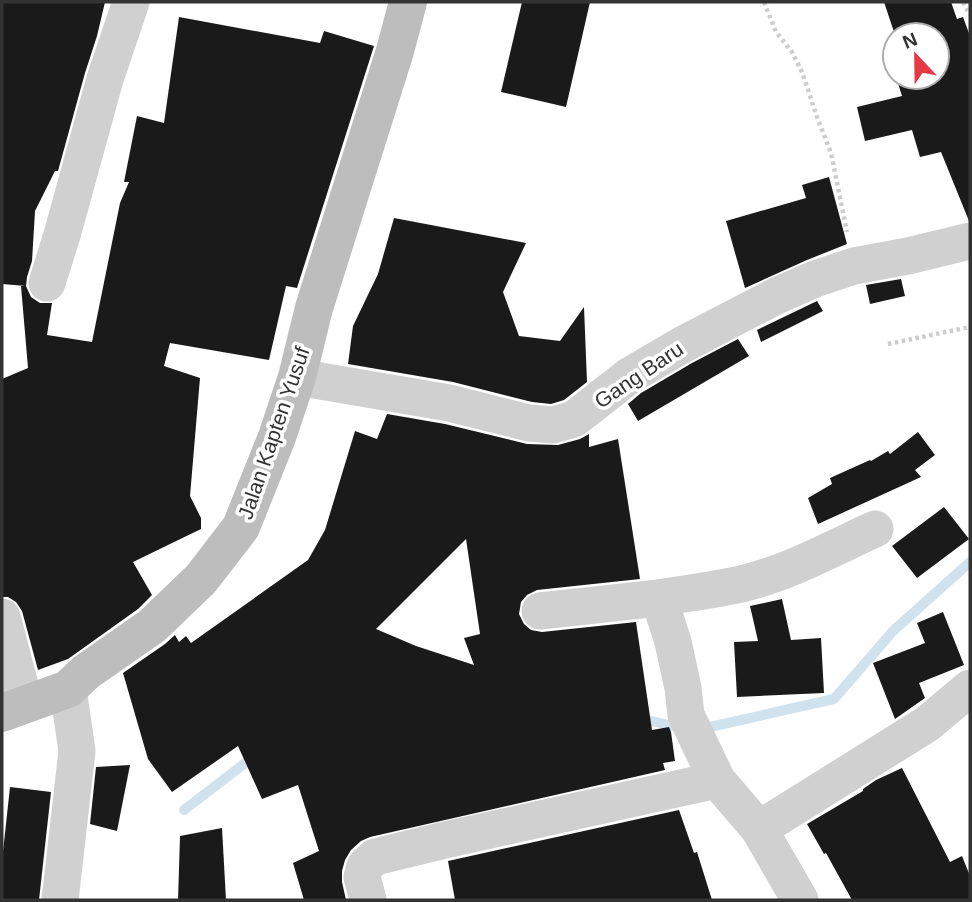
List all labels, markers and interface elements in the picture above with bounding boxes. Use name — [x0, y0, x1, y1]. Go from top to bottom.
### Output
north arrow — [881, 21, 951, 91]
text: N — [900, 28, 920, 53]
street label: Gang Baru — [590, 337, 687, 413]
street label: Jalan Kapten Yusuf — [233, 344, 314, 522]

